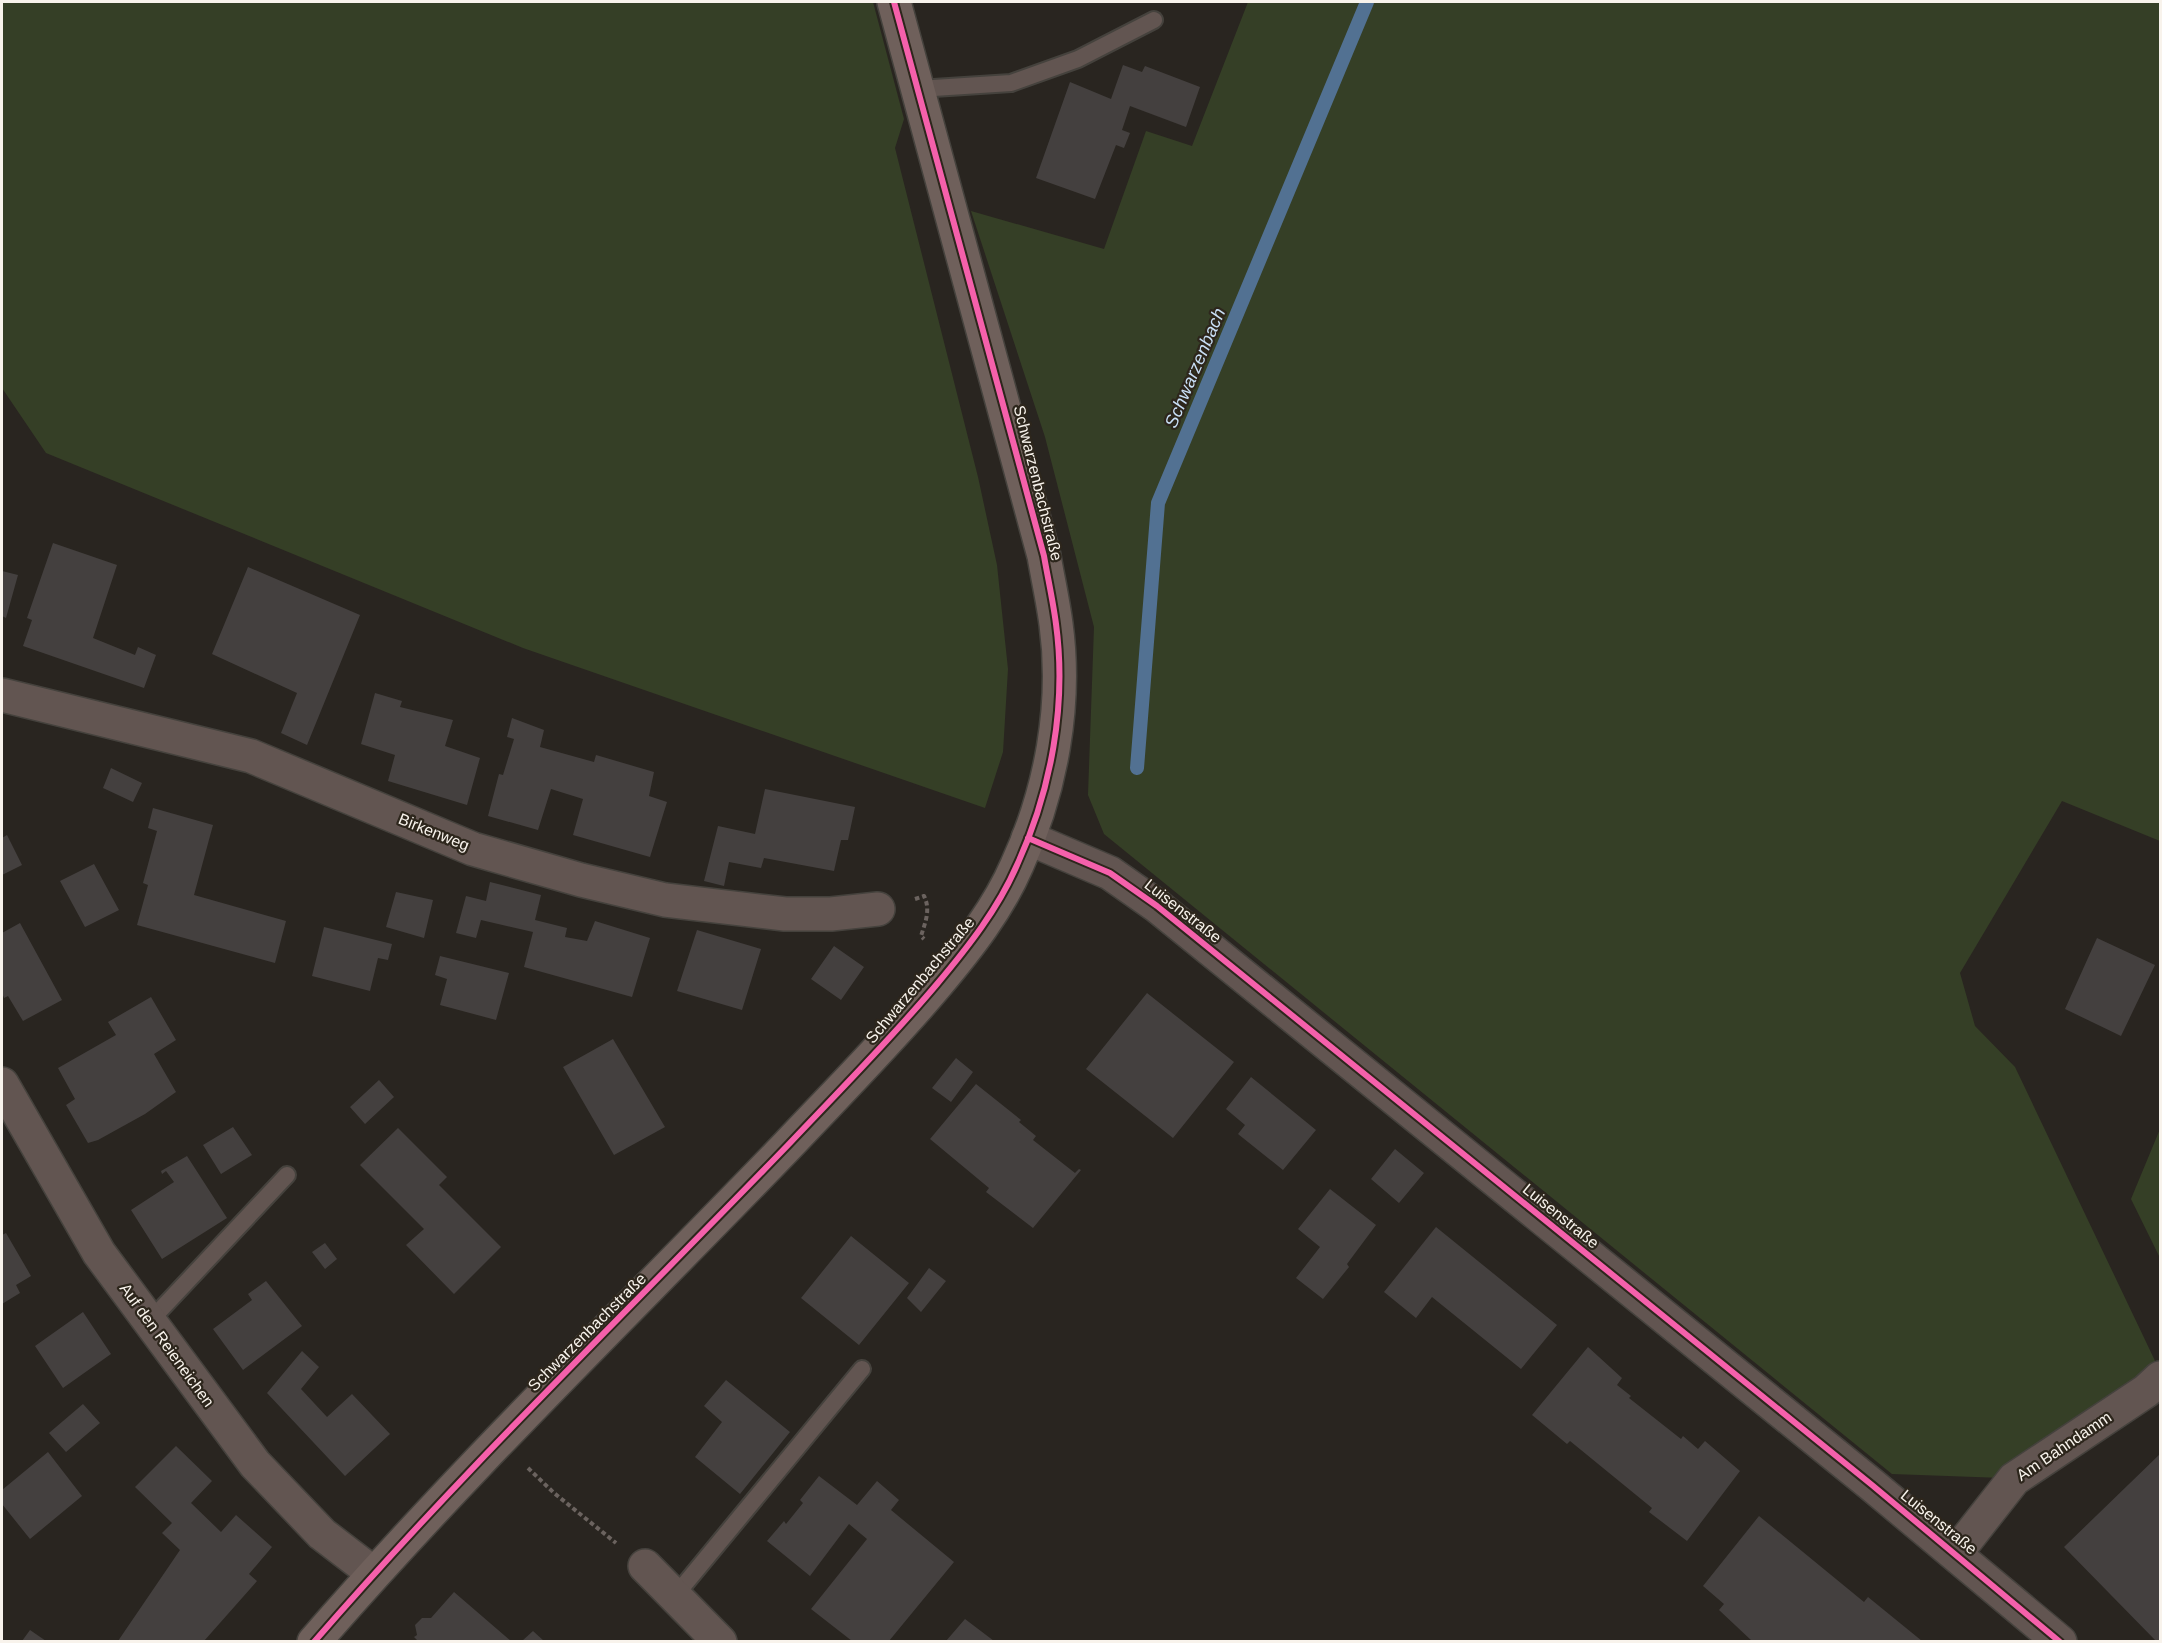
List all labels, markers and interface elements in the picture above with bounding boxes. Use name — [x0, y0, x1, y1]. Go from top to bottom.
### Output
water label: Schwarzenbach — [1161, 305, 1229, 431]
street label: Schwarzenbachstraße — [1010, 404, 1066, 562]
street label: Birkenweg — [396, 810, 472, 854]
street label: Luisenstraße — [1141, 876, 1225, 946]
street label: Schwarzenbachstraße — [862, 913, 978, 1046]
street label: Luisenstraße — [1520, 1180, 1602, 1252]
street label: Schwarzenbachstraße — [525, 1270, 649, 1394]
street label: Auf den Reieneichen — [116, 1280, 218, 1410]
street label: Am Bahndamm — [2014, 1408, 2114, 1484]
street label: Luisenstraße — [1898, 1486, 1980, 1558]

